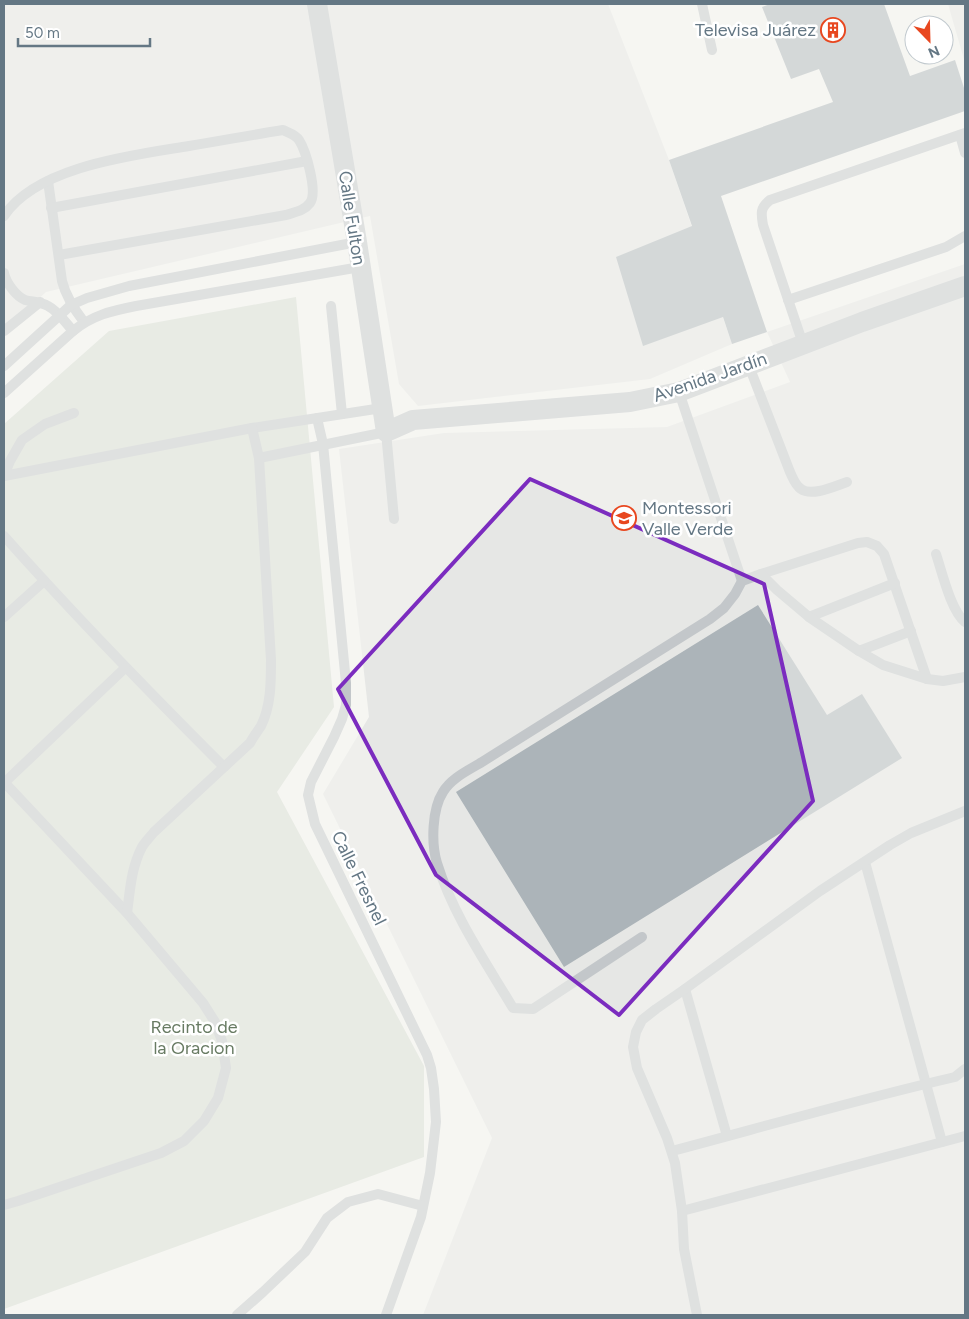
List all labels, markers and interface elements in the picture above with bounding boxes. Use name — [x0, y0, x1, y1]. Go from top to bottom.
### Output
scale bar — [18, 15, 150, 47]
north arrow — [904, 15, 954, 65]
building icon: Televisa Juárez — [820, 17, 846, 43]
place label: Televisa Juárez — [695, 19, 816, 41]
text: 50 m — [25, 24, 60, 42]
text: N — [926, 42, 942, 61]
street label: Calle Fulton — [334, 169, 370, 267]
street label: Avenida Jardín — [650, 347, 770, 407]
place label: Montessori Valle Verde — [642, 497, 733, 540]
school or university icon: Montessori Valle Verde — [611, 505, 637, 531]
street label: Calle Fresnel — [327, 827, 391, 929]
park label: Recinto de la Oracion — [150, 1016, 238, 1059]

